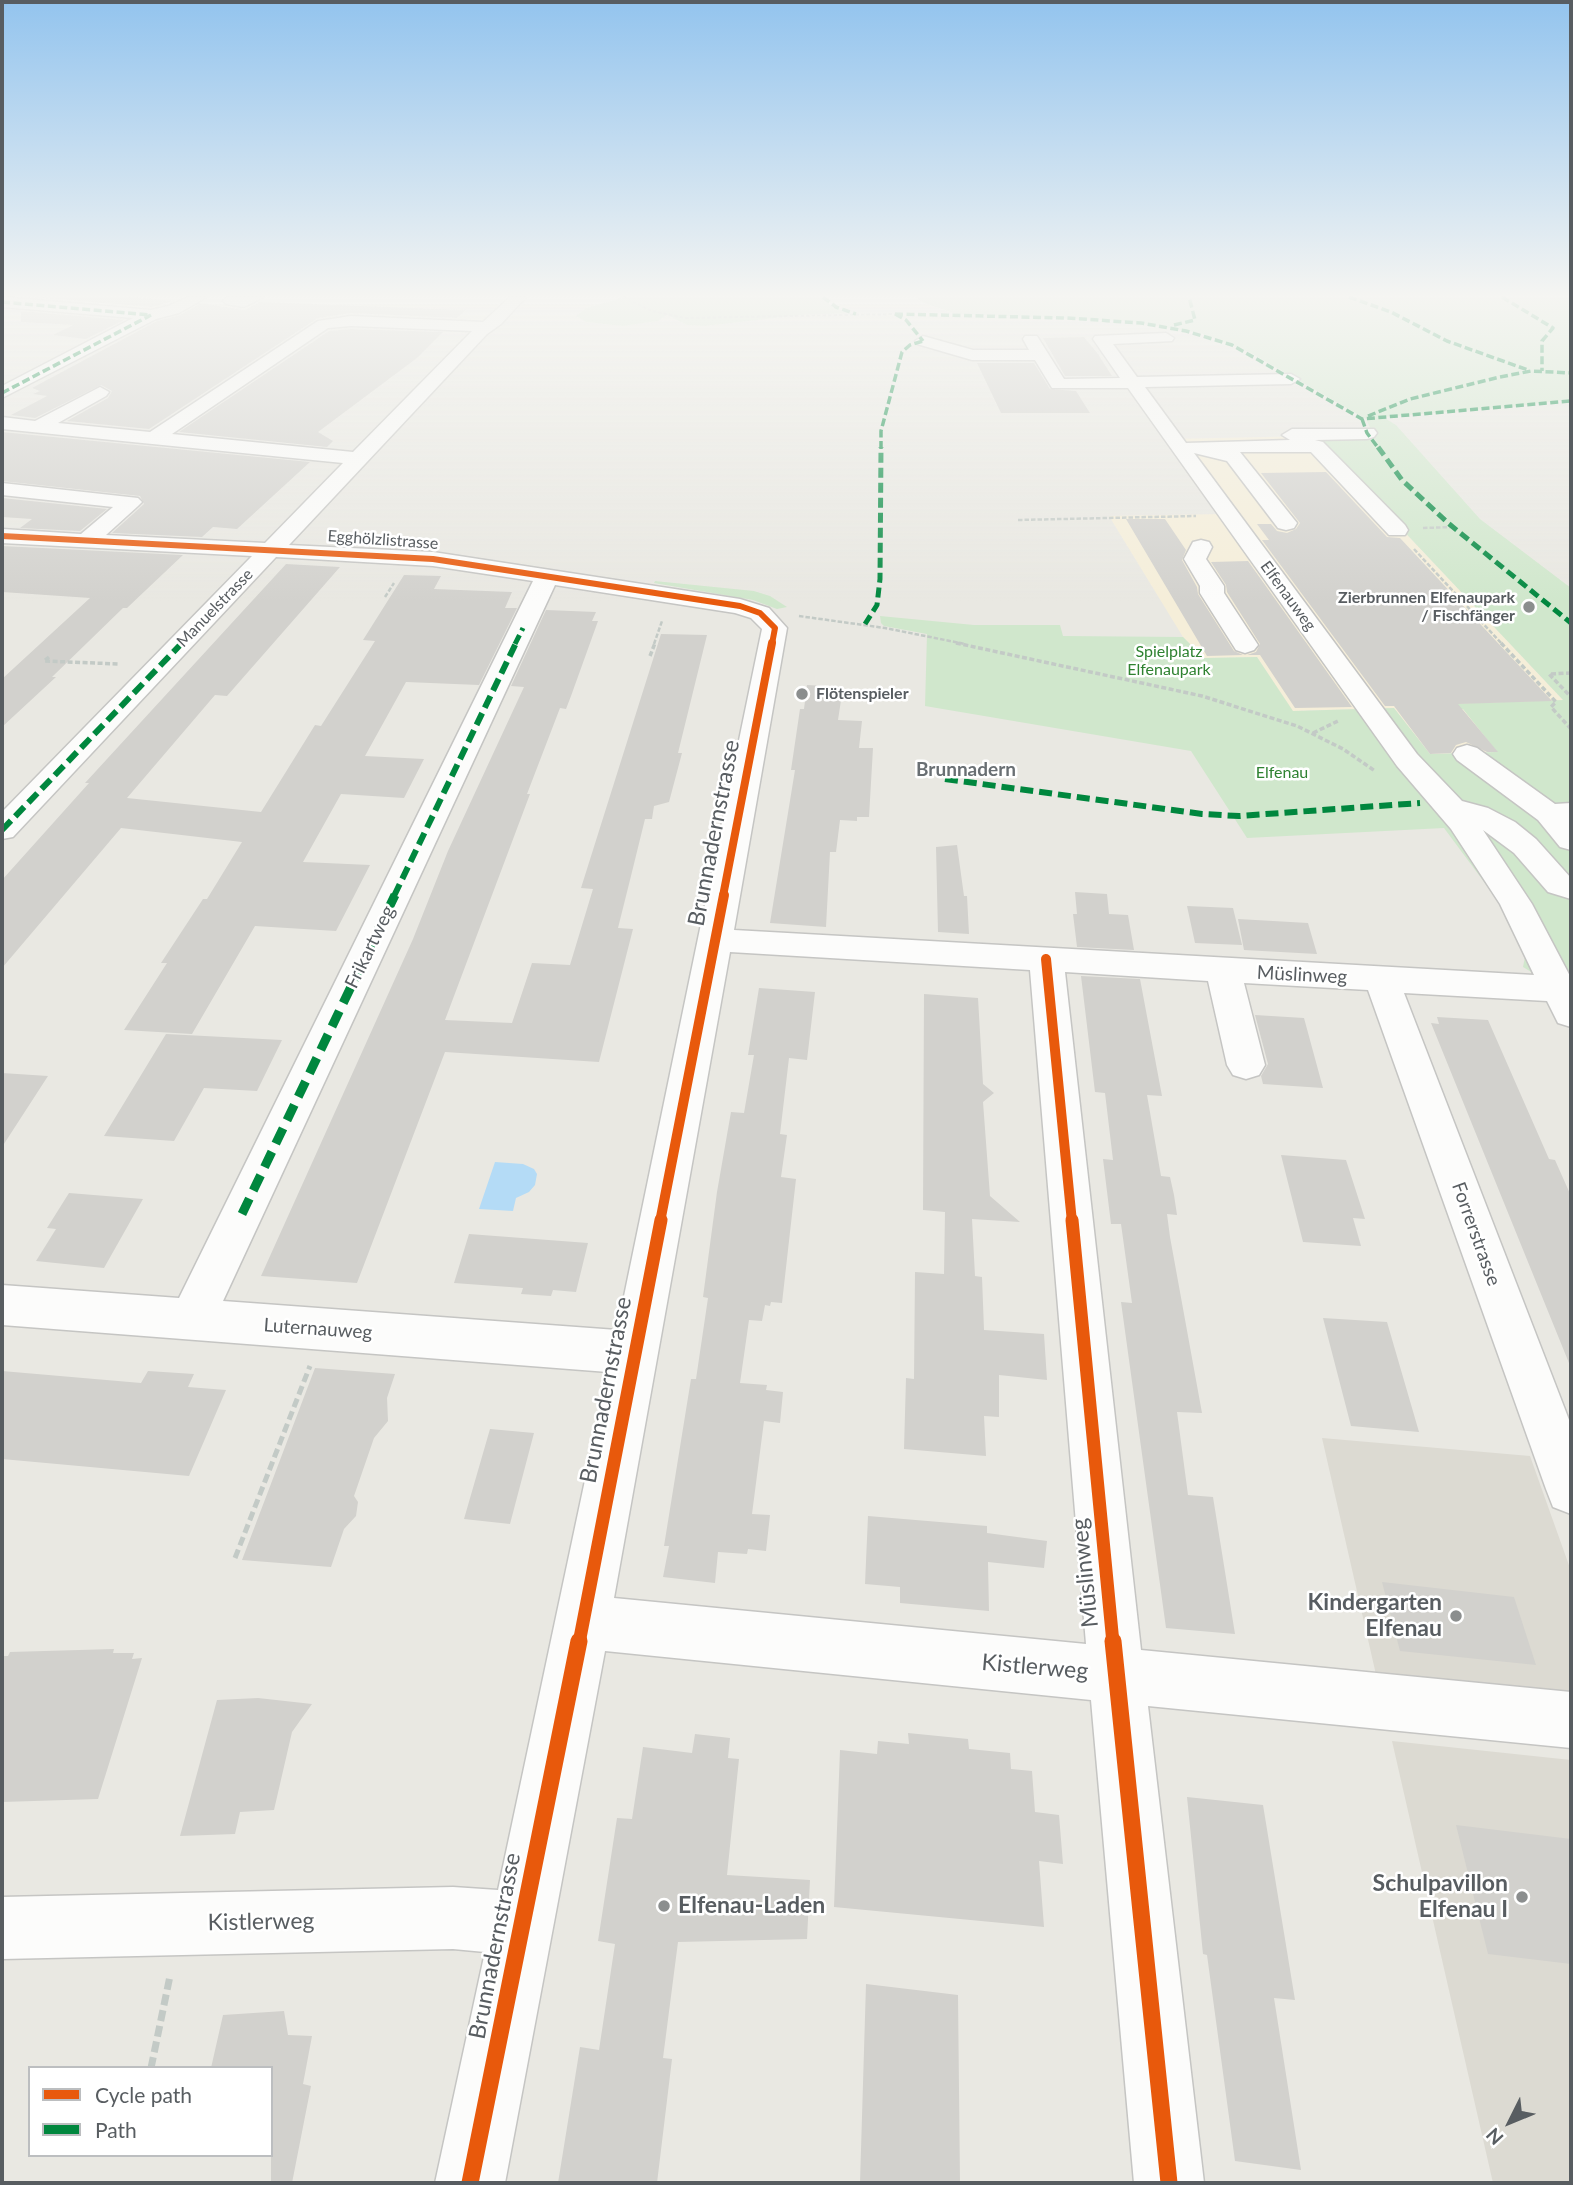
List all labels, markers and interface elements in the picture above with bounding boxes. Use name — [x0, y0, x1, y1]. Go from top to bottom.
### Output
street label: Egghölzlistrasse — [327, 527, 439, 553]
street label: Elfenauweg — [1256, 557, 1320, 635]
street label: Manuelstrasse — [173, 565, 257, 651]
place label: Zierbrunnen Elfenaupark / Fischfänger — [1338, 588, 1515, 626]
marker: Zierbrunnen Elfenaupark / Fischfänger — [1521, 599, 1537, 615]
park label: Spielplatz Elfenaupark — [1127, 642, 1211, 680]
place label: Flötenspieler — [816, 684, 909, 704]
marker: Flötenspieler — [794, 686, 810, 702]
street label: Brunnadernstrasse — [682, 738, 746, 928]
district label: Brunnadern — [916, 759, 1016, 781]
park label: Elfenau — [1256, 763, 1308, 783]
street label: Frikartweg — [340, 902, 400, 992]
street label: Müslinweg — [1256, 961, 1348, 989]
street label: Forrerstrasse — [1447, 1179, 1505, 1289]
street label: Brunnadernstrasse — [574, 1295, 638, 1485]
street label: Luternauweg — [263, 1314, 373, 1344]
street label: Müslinweg — [1066, 1517, 1104, 1629]
place label: Kindergarten Elfenau — [1308, 1589, 1442, 1643]
marker: Kindergarten Elfenau — [1448, 1608, 1464, 1624]
street label: Kistlerweg — [981, 1649, 1089, 1685]
street label: Brunnadernstrasse — [463, 1851, 527, 2041]
place label: Schulpavillon Elfenau I — [1373, 1870, 1508, 1924]
marker: Schulpavillon Elfenau I — [1514, 1889, 1530, 1905]
place label: Elfenau-Laden — [678, 1892, 825, 1920]
marker: Elfenau-Laden — [656, 1898, 672, 1914]
street label: Kistlerweg — [207, 1907, 315, 1937]
legend — [28, 2066, 273, 2157]
text: Cycle path — [95, 2082, 192, 2107]
north arrow — [1475, 2087, 1545, 2157]
text: Path — [95, 2117, 137, 2142]
text: N — [1481, 2123, 1508, 2150]

